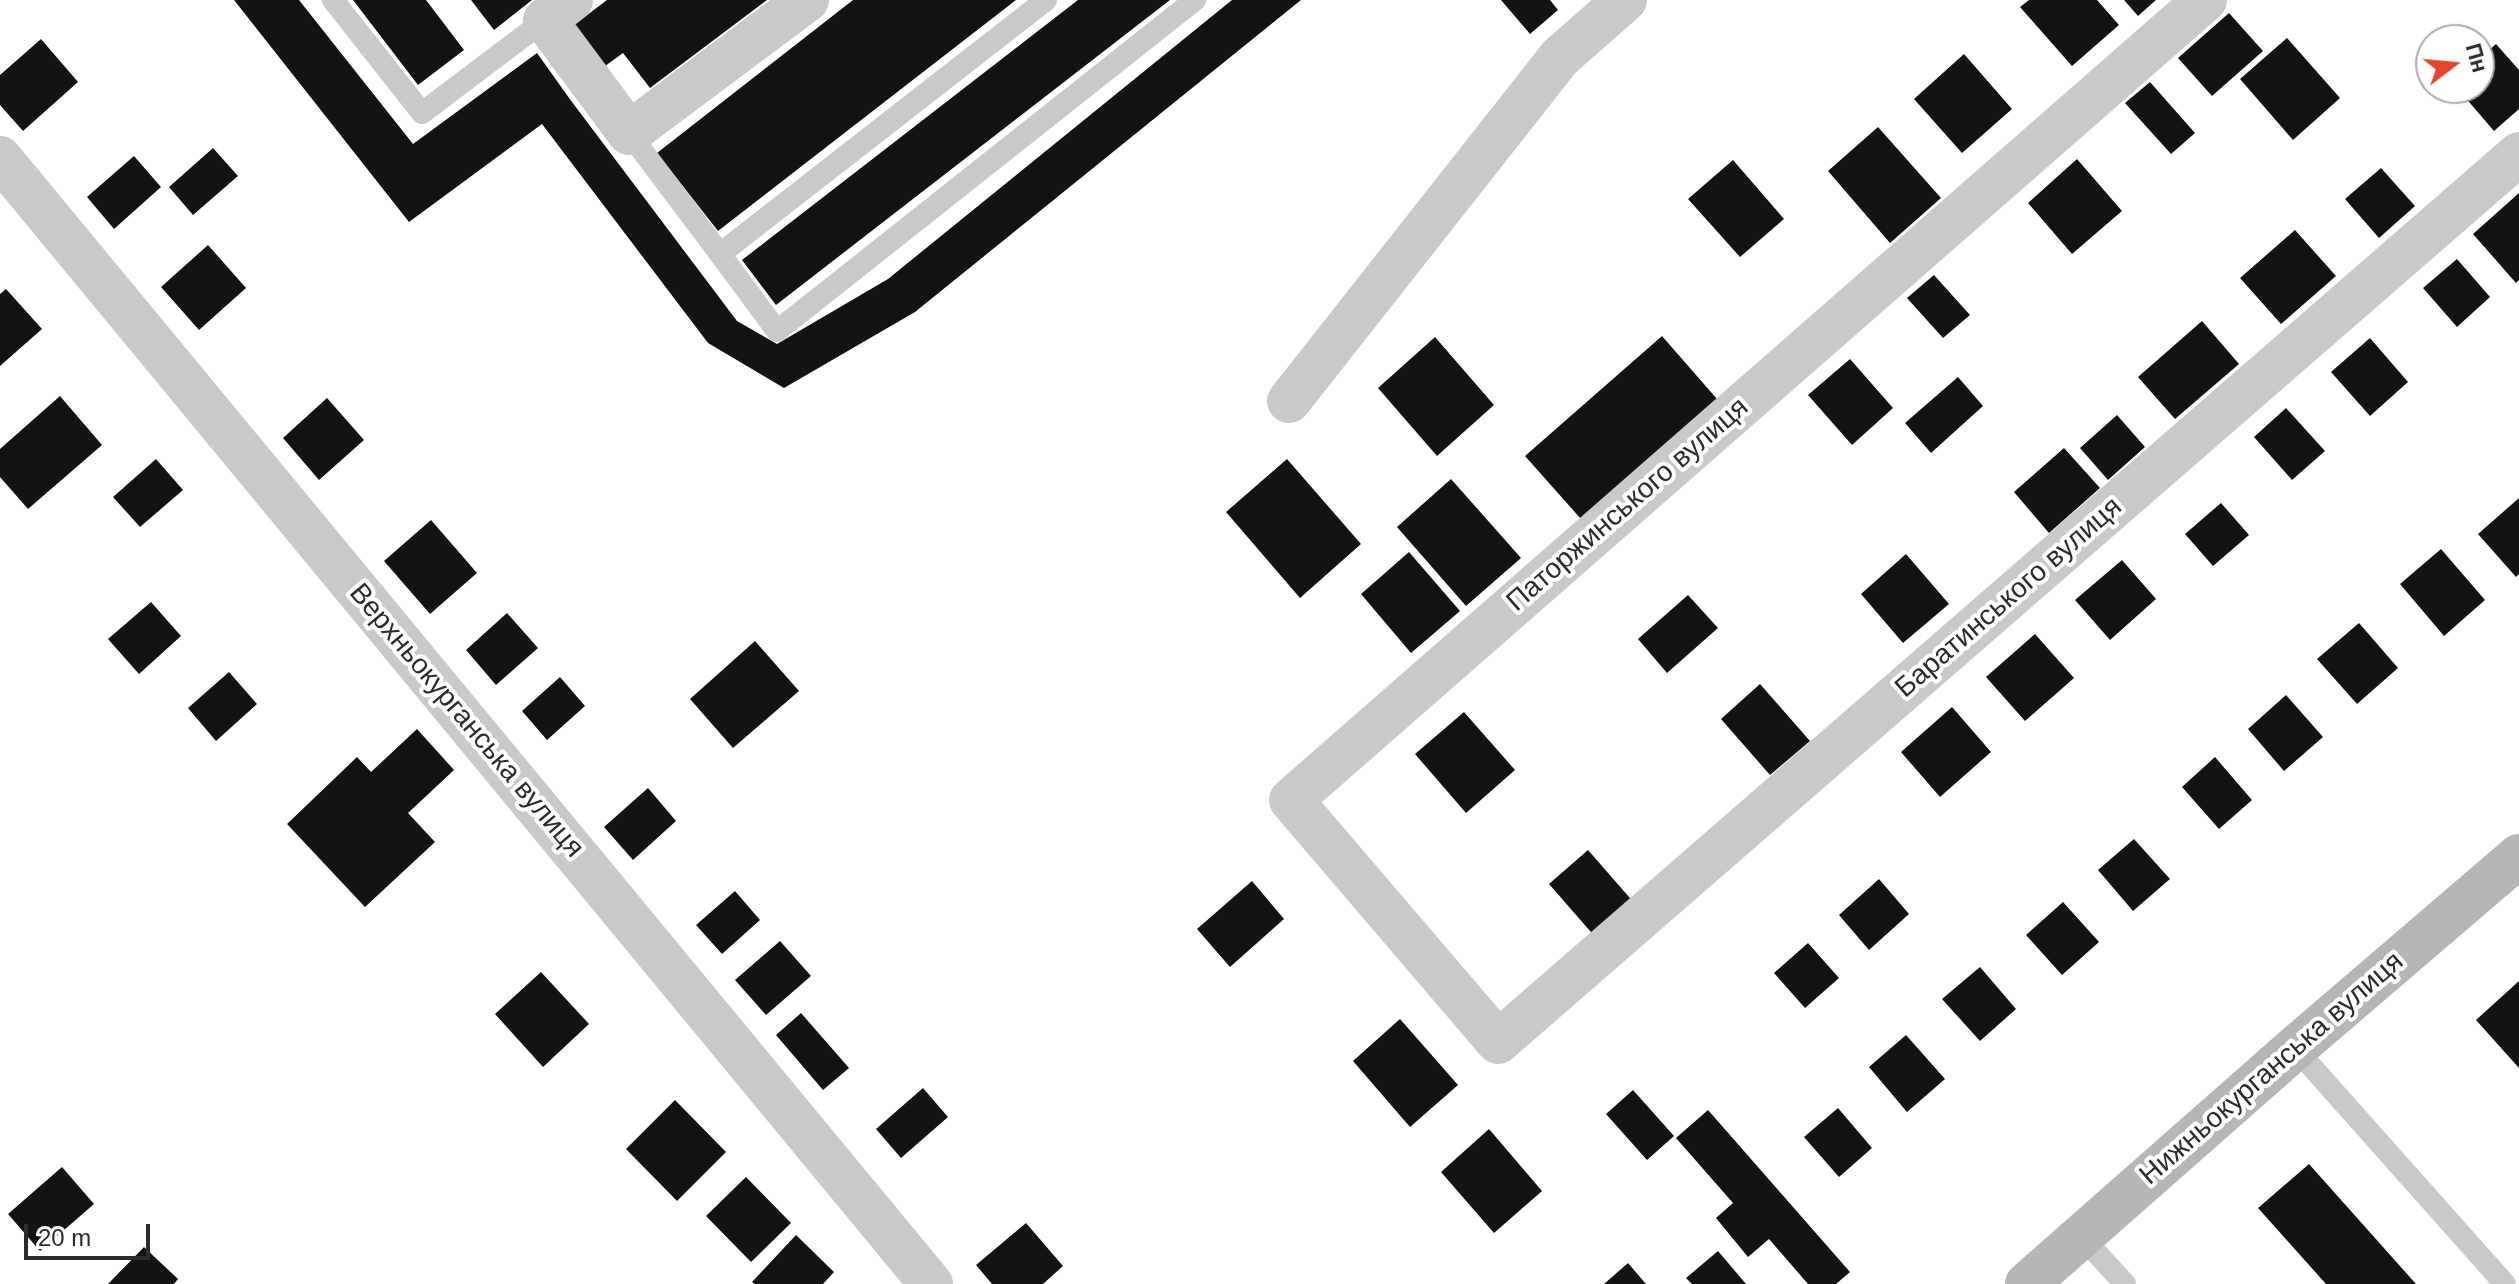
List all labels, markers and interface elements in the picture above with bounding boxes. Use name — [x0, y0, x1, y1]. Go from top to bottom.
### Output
north arrow — [2415, 24, 2495, 104]
text: Пн — [2461, 40, 2493, 75]
street label: Паторжинського вулиця — [1500, 391, 1756, 619]
street label: Баратинського вулиця — [1889, 491, 2129, 705]
street label: Верхньокурганська вулиця — [342, 577, 590, 865]
street label: Нижньокурганська вулиця — [2133, 945, 2411, 1193]
scale bar — [28, 1208, 154, 1258]
text: 20 m — [38, 1224, 91, 1251]

